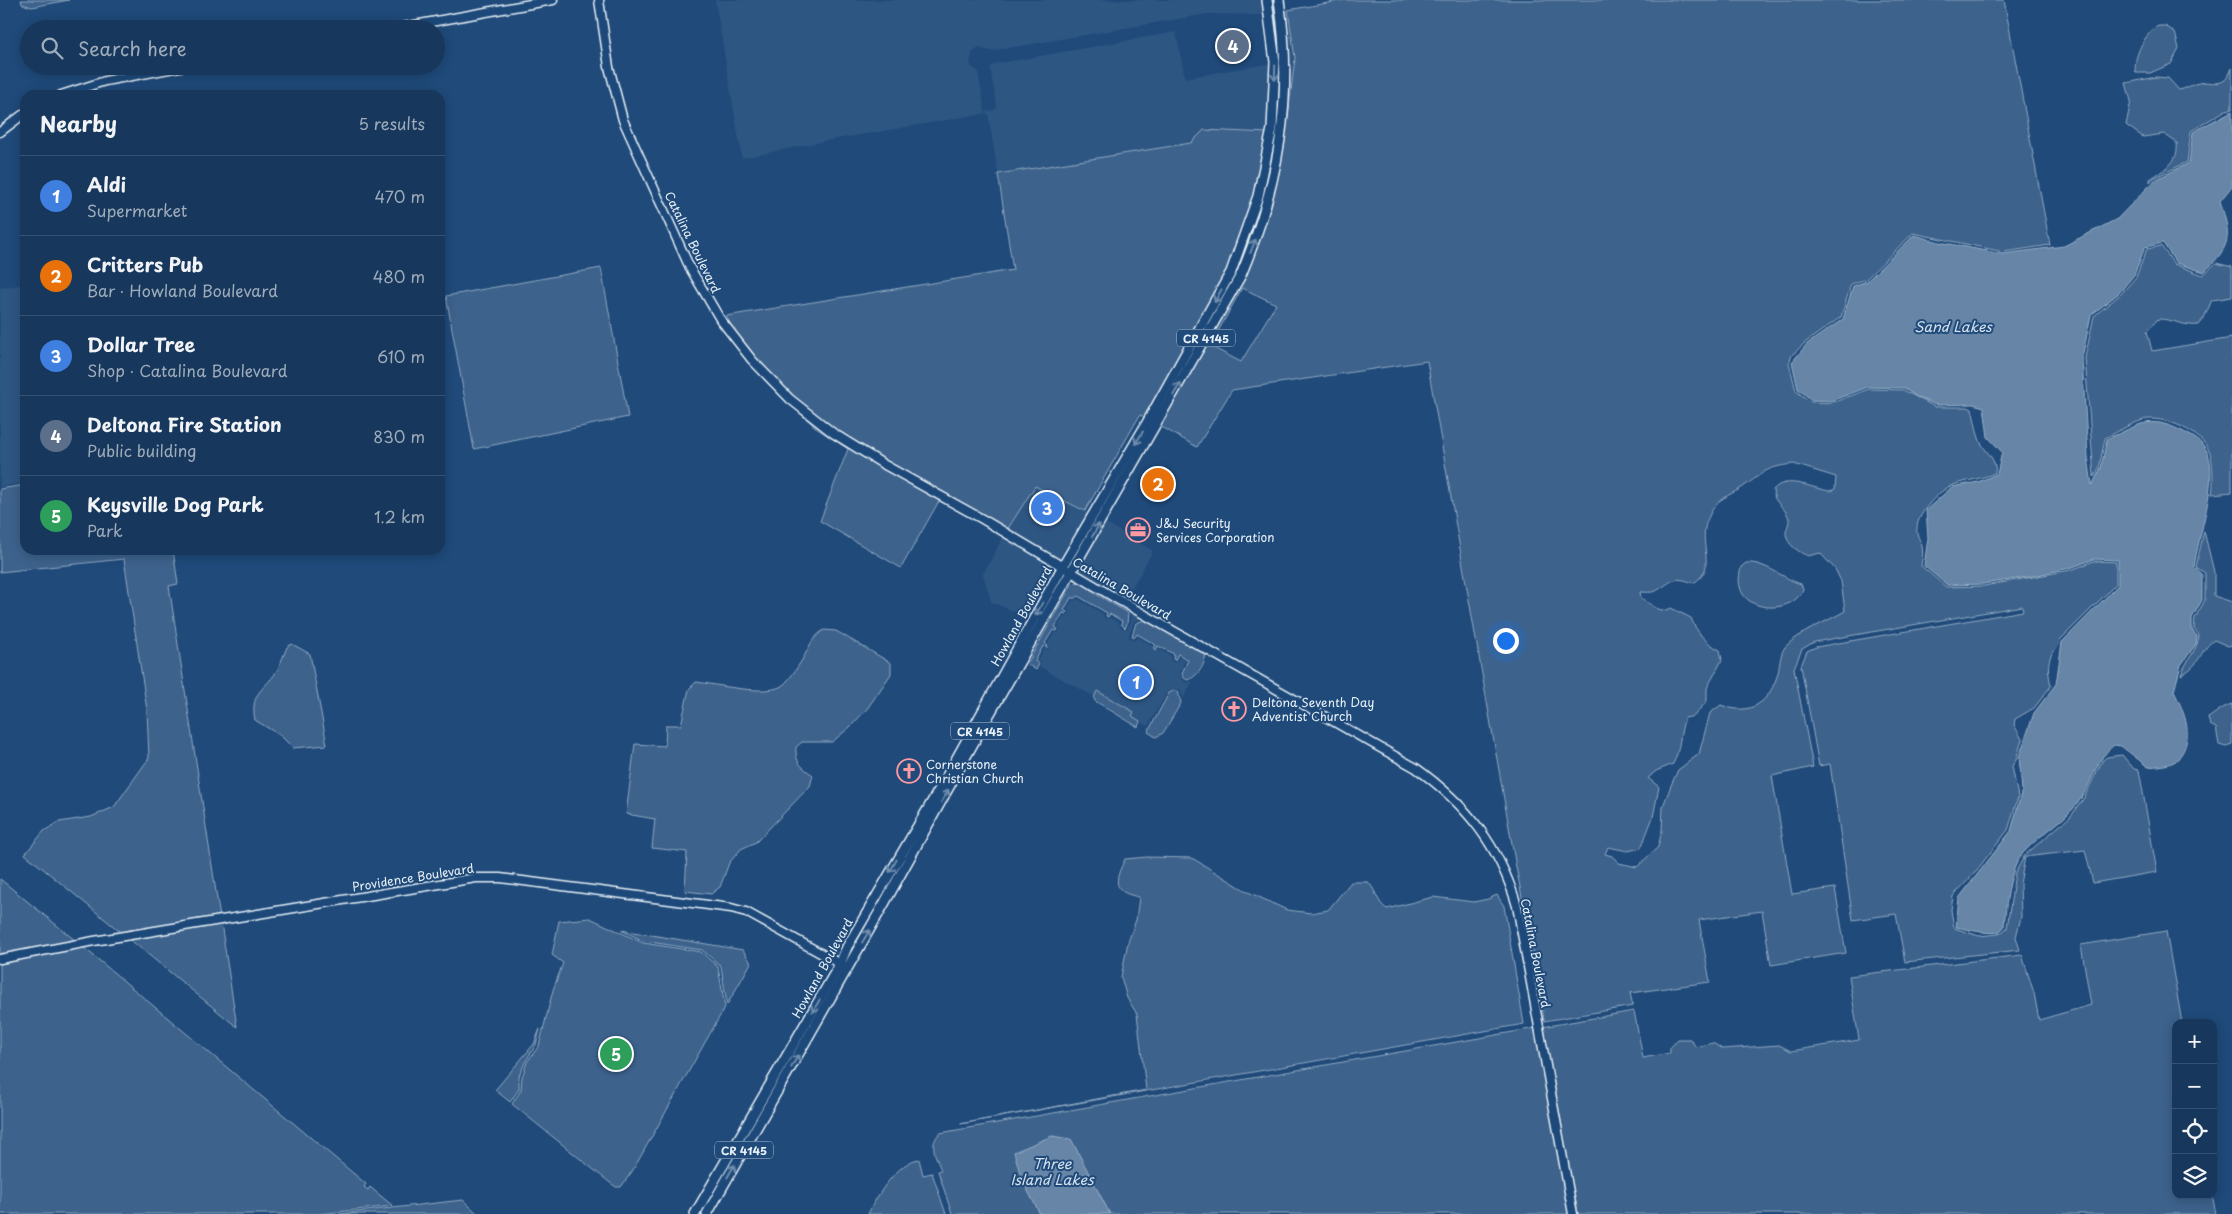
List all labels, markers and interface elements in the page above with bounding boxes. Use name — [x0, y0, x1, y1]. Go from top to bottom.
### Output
search box — [20, 20, 445, 75]
pin: 4 — [1217, 27, 1249, 65]
icon: search — [38, 34, 66, 62]
text: Search here — [78, 34, 187, 62]
one-way arrow — [1270, 64, 1280, 81]
text: Nearby — [40, 107, 117, 139]
text: 5 results — [358, 111, 425, 135]
text: Aldi — [87, 170, 126, 198]
text: 1 — [52, 184, 60, 208]
text: 470 m — [375, 184, 425, 208]
street label: Catalina Boulevard — [661, 188, 726, 296]
text: Supermarket — [87, 198, 187, 222]
one-way arrow — [1249, 239, 1258, 254]
text: Critters Pub — [87, 250, 203, 278]
text: 2 — [50, 264, 62, 288]
text: 480 m — [373, 264, 425, 288]
text: Bar · Howland Boulevard — [87, 278, 278, 302]
one-way arrow — [1213, 289, 1223, 304]
water label: Sand Lakes — [1914, 316, 1993, 337]
road number: CR 4145 — [1177, 329, 1235, 346]
text: Dollar Tree — [87, 330, 195, 358]
text: 3 — [51, 344, 61, 368]
text: 610 m — [377, 344, 425, 368]
text: Shop · Catalina Boulevard — [87, 358, 288, 382]
one-way arrow — [1172, 382, 1182, 397]
text: Deltona Fire Station — [87, 410, 282, 438]
text: 4 — [51, 424, 61, 448]
text: 830 m — [373, 424, 425, 448]
one-way arrow — [1133, 431, 1143, 445]
text: Public building — [87, 438, 197, 462]
pin: 2 — [1142, 465, 1174, 503]
pin: 3 — [1031, 489, 1063, 527]
text: Keysville Dog Park — [87, 490, 264, 518]
text: 5 — [51, 504, 61, 528]
text: 1.2 km — [374, 504, 425, 528]
place label: J&J Security Services Corporation — [1156, 514, 1274, 546]
office icon: J&J Security Services Corporation — [1125, 517, 1151, 543]
text: Park — [87, 518, 123, 542]
one-way arrow — [1092, 524, 1102, 538]
street label: Catalina Boulevard — [1069, 552, 1175, 624]
street label: Howland Boulevard — [986, 562, 1056, 669]
one-way arrow — [1034, 601, 1043, 616]
your location — [1493, 628, 1519, 654]
pin: 1 — [1120, 663, 1152, 701]
place label: Deltona Seventh Day Adventist Church — [1252, 693, 1375, 725]
church icon: Deltona Seventh Day Adventist Church — [1221, 696, 1247, 722]
road number: CR 4145 — [951, 722, 1009, 739]
place label: Cornerstone Christian Church — [926, 755, 1024, 787]
church icon: Cornerstone Christian Church — [896, 758, 922, 784]
one-way arrow — [941, 789, 951, 803]
street label: Providence Boulevard — [351, 858, 476, 896]
one-way arrow — [888, 858, 898, 872]
street label: Catalina Boulevard — [1517, 897, 1556, 1010]
street label: Howland Boulevard — [787, 914, 857, 1021]
one-way arrow — [861, 929, 871, 943]
one-way arrow — [810, 998, 820, 1013]
map controls — [2172, 1019, 2217, 1199]
button: + — [2172, 1019, 2217, 1064]
pin: 5 — [600, 1035, 632, 1073]
one-way arrow — [791, 1054, 801, 1068]
button: − — [2172, 1064, 2217, 1109]
button: locate — [2172, 1109, 2217, 1154]
road number: CR 4145 — [715, 1142, 773, 1158]
water label: Three Island Lakes — [1011, 1153, 1095, 1190]
button: layers — [2172, 1154, 2217, 1199]
one-way arrow — [727, 1165, 737, 1179]

